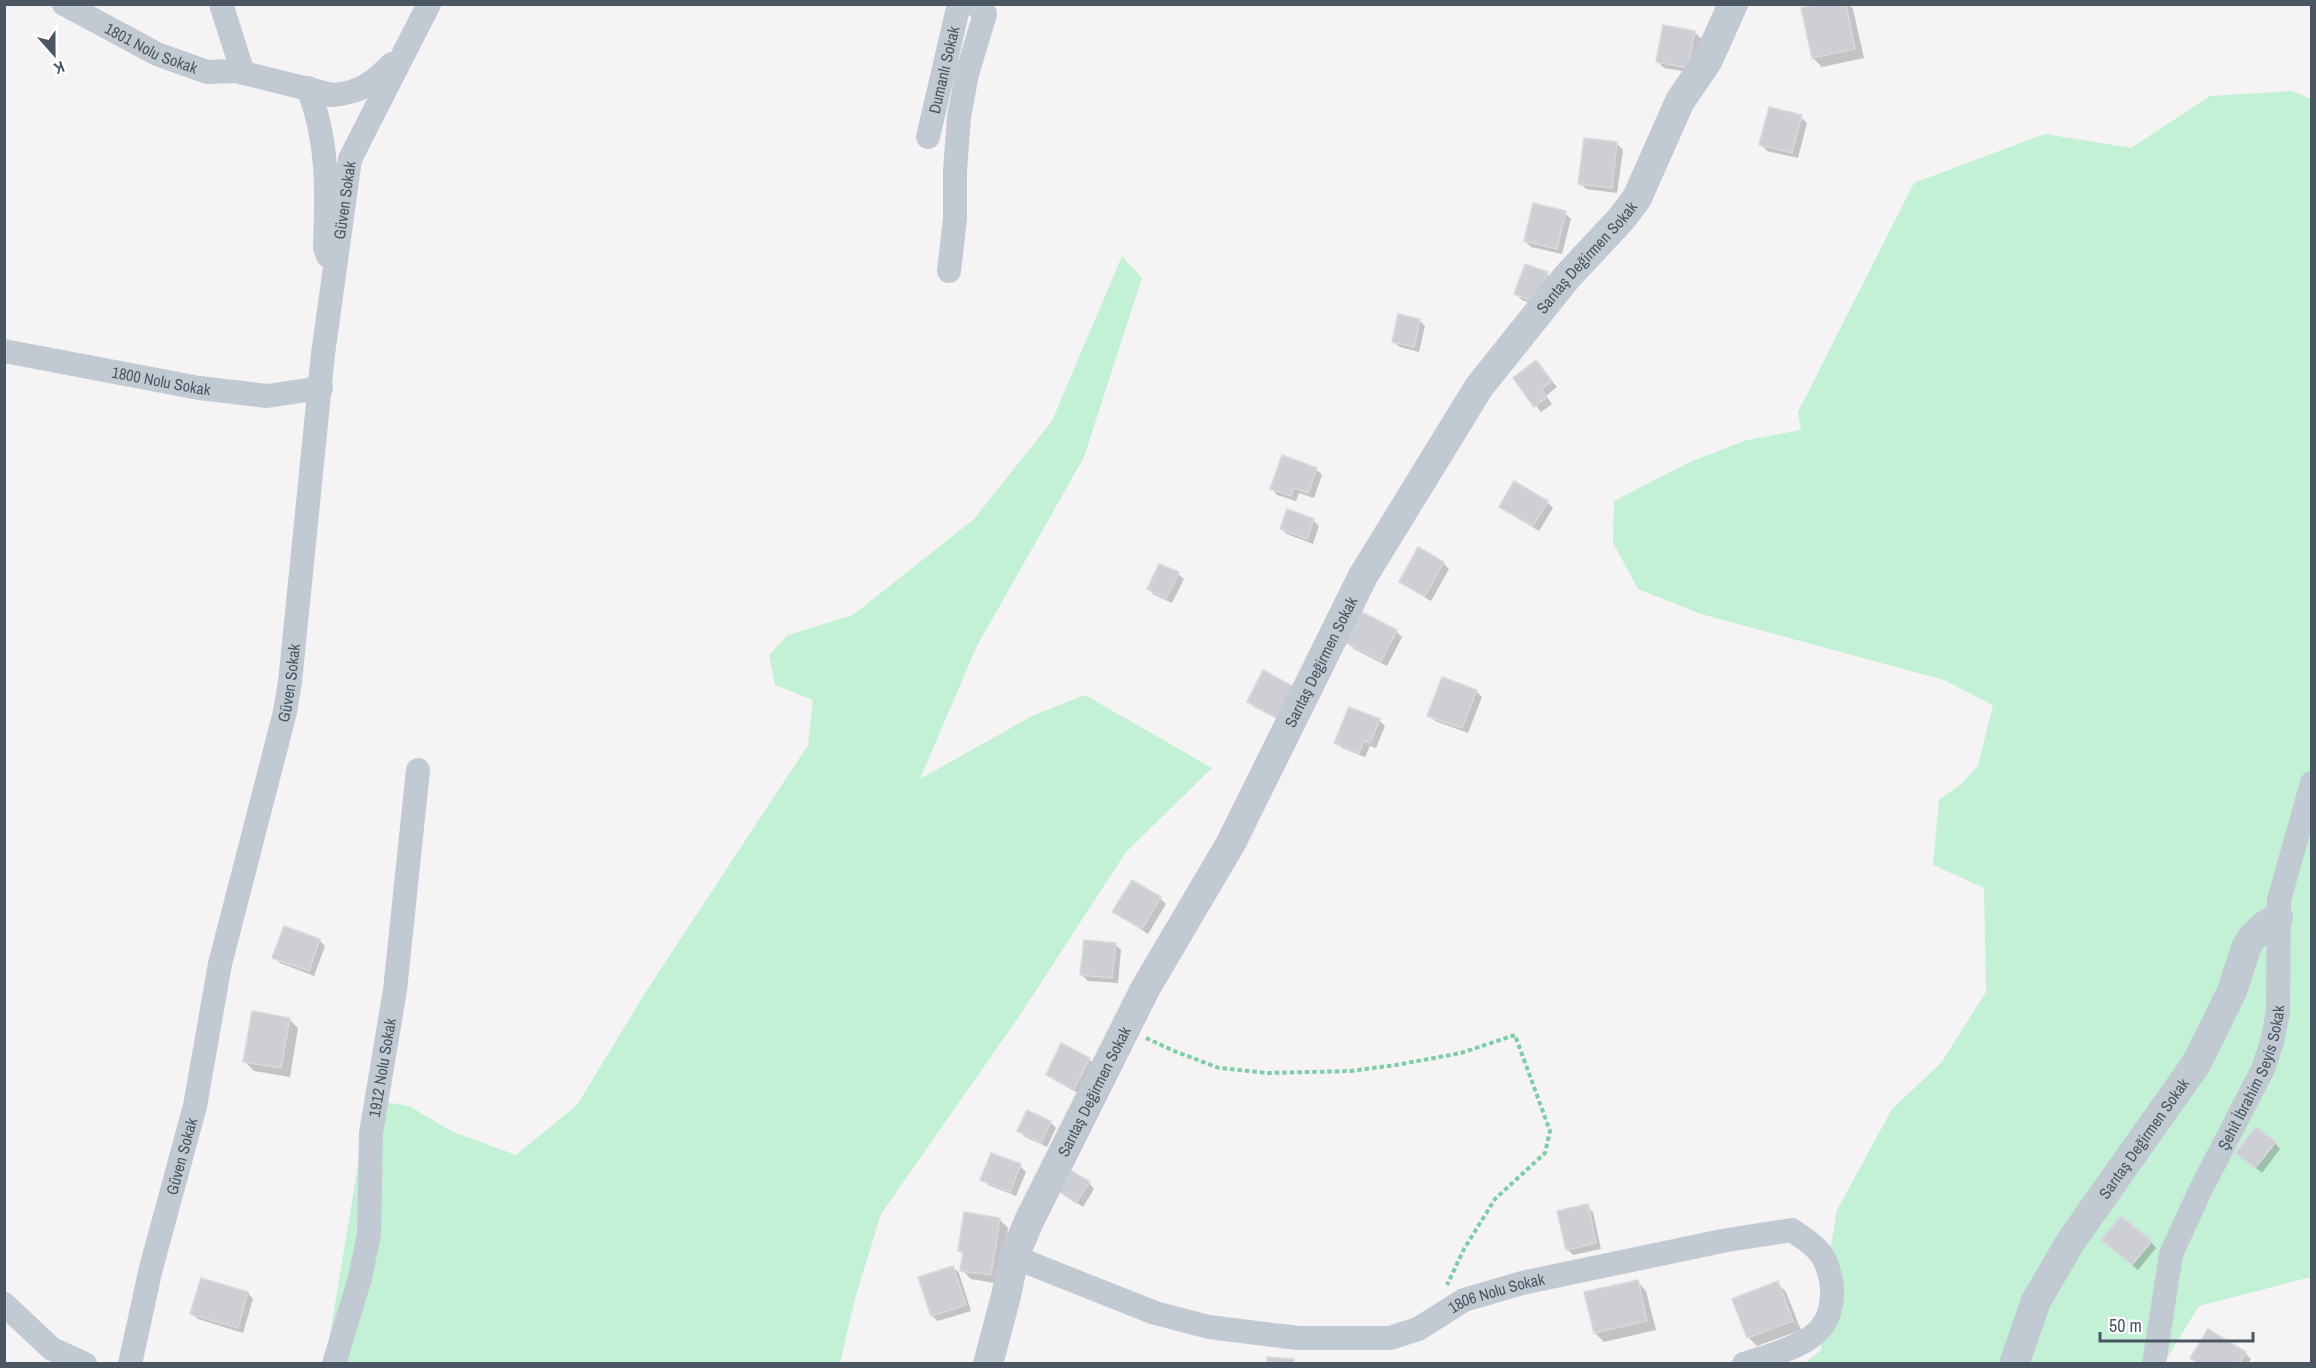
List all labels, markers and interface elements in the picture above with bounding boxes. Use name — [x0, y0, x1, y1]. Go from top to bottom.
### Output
street label: 1801 Nolu Sokak — [101, 17, 201, 79]
north arrow — [24, 24, 84, 84]
street label: Dumanlı Sokak — [923, 24, 965, 116]
text: K — [51, 56, 68, 80]
street label: Güven Sokak — [328, 159, 361, 241]
street label: Sarıtaş Değirmen Sokak — [1531, 196, 1642, 318]
street label: 1800 Nolu Sokak — [110, 361, 212, 400]
street label: Sarıtaş Değirmen Sokak — [1279, 593, 1362, 731]
street label: Güven Sokak — [272, 642, 305, 724]
street label: Şehit İbrahim Seyis Sokak — [2212, 1005, 2289, 1154]
street label: 1912 Nolu Sokak — [363, 1016, 401, 1119]
street label: Sarıtaş Değirmen Sokak — [1052, 1022, 1136, 1160]
street label: Sarıtaş Değirmen Sokak — [2093, 1073, 2194, 1203]
street label: Güven Sokak — [160, 1115, 202, 1197]
street label: 1806 Nolu Sokak — [1444, 1268, 1547, 1318]
scale bar — [2100, 1305, 2253, 1343]
text: 50 m — [2109, 1313, 2142, 1338]

